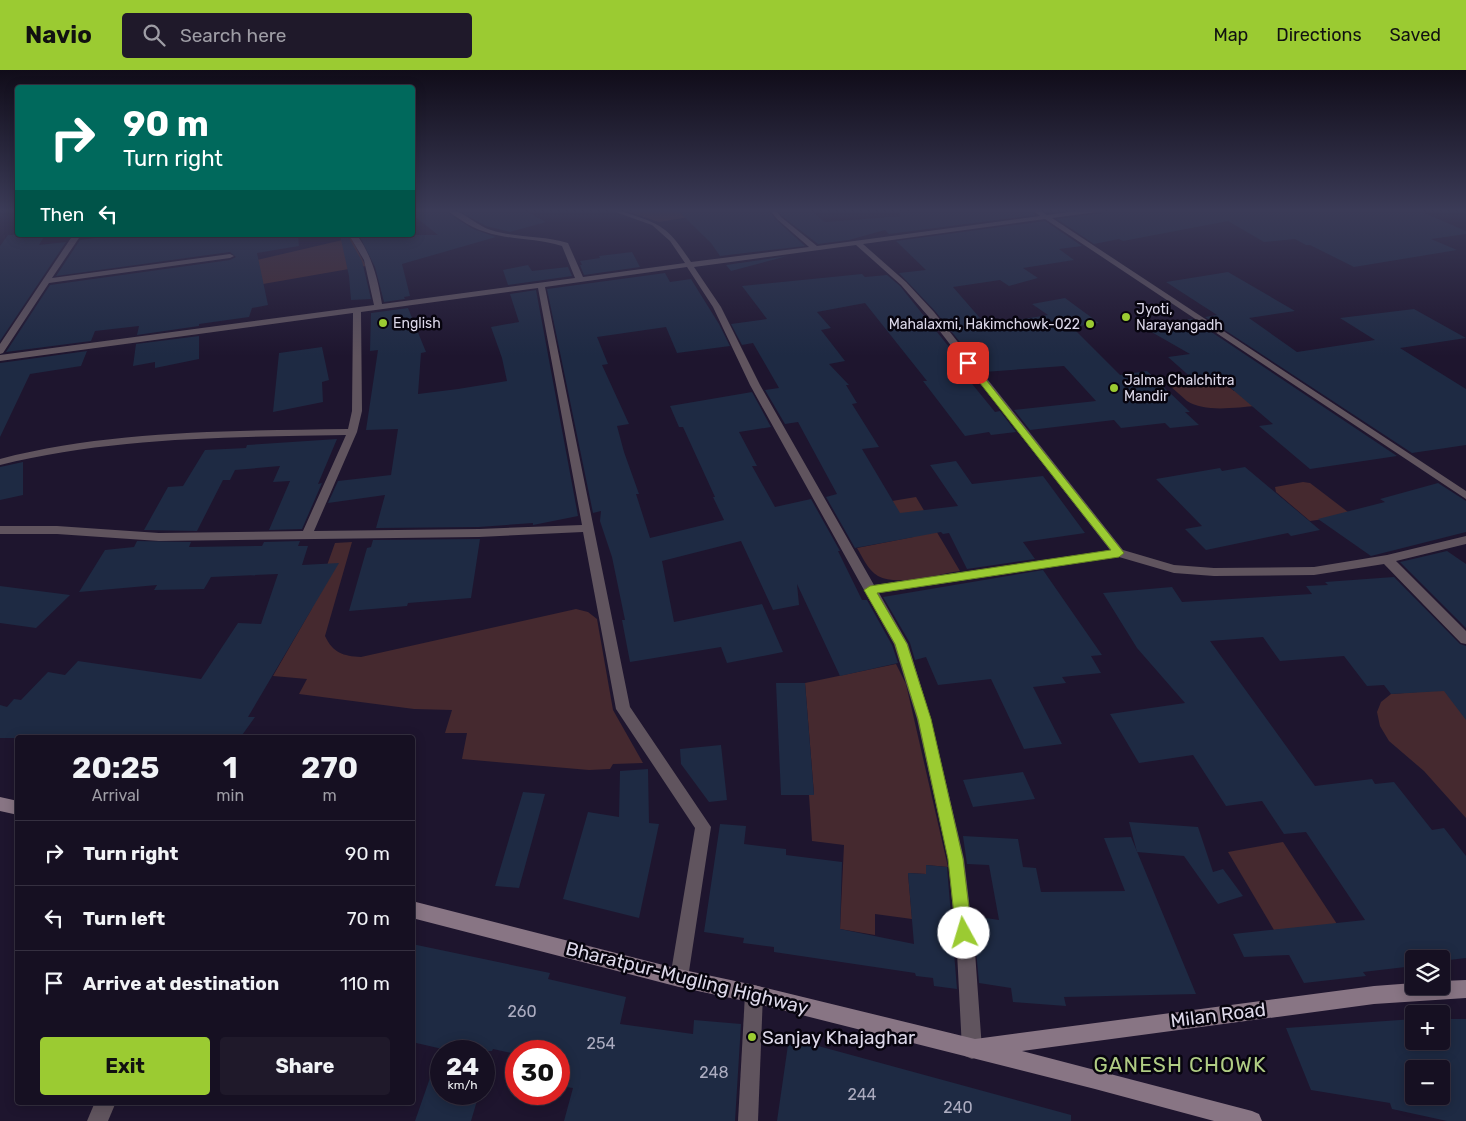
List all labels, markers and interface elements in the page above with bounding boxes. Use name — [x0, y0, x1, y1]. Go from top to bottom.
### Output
search box — [122, 13, 472, 58]
text: Navio — [25, 21, 92, 49]
icon: search — [140, 21, 168, 49]
text: Search here — [180, 24, 286, 47]
text: Map — [1213, 24, 1248, 46]
text: Directions — [1276, 24, 1362, 46]
text: Saved — [1390, 24, 1441, 46]
text: 90 m — [123, 103, 209, 145]
icon: right — [40, 105, 105, 170]
text: Turn right — [123, 145, 223, 172]
icon: left — [94, 200, 122, 228]
text: Then — [40, 203, 84, 226]
place label: Jyoti, Narayangadh — [1136, 301, 1223, 334]
marker: Jyoti, Narayangadh — [1120, 311, 1132, 323]
place label: English — [393, 315, 441, 332]
place label: Mahalaxmi, Hakimchowk-022 — [889, 316, 1080, 333]
marker: English — [377, 317, 389, 329]
marker: Mahalaxmi, Hakimchowk-022 — [1084, 318, 1096, 330]
pin — [947, 342, 989, 384]
icon: arrive — [954, 349, 982, 377]
place label: Jalma Chalchitra Mandir — [1124, 372, 1235, 405]
marker: Jalma Chalchitra Mandir — [1108, 382, 1120, 394]
text: 20:25 — [72, 750, 159, 786]
text: 1 — [223, 750, 238, 786]
text: 270 — [301, 750, 358, 786]
text: Arrival — [92, 786, 140, 805]
text: min — [216, 786, 244, 805]
text: m — [322, 786, 337, 805]
icon: right — [40, 839, 68, 867]
text: Turn right — [83, 842, 178, 865]
text: 90 m — [345, 842, 390, 865]
icon: left — [40, 904, 68, 932]
position arrow — [937, 906, 989, 958]
text: Turn left — [83, 907, 165, 930]
text: 70 m — [347, 907, 390, 930]
street label: Bharatpur-Mugling Highway — [563, 937, 811, 1019]
map controls — [1405, 950, 1450, 1105]
button: layers — [1405, 950, 1450, 995]
icon: arrive — [40, 969, 68, 997]
text: Arrive at destination — [83, 972, 279, 995]
text: 110 m — [340, 972, 390, 995]
street label: Milan Road — [1169, 998, 1267, 1032]
house number: 260 — [507, 1002, 537, 1021]
button: + — [1405, 1005, 1450, 1050]
place label: Sanjay Khajaghar — [762, 1026, 916, 1049]
marker: Sanjay Khajaghar — [746, 1031, 758, 1043]
house number: 254 — [587, 1034, 615, 1053]
button: Exit — [40, 1037, 210, 1095]
button: Share — [220, 1037, 390, 1095]
speed limit sign: 30 — [505, 1040, 570, 1105]
text: 24 — [446, 1052, 479, 1081]
district label: GANESH CHOWK — [1093, 1052, 1267, 1077]
button: − — [1405, 1060, 1450, 1105]
house number: 248 — [699, 1063, 729, 1082]
text: km/h — [448, 1078, 477, 1092]
house number: 244 — [847, 1085, 877, 1104]
house number: 240 — [943, 1098, 973, 1117]

